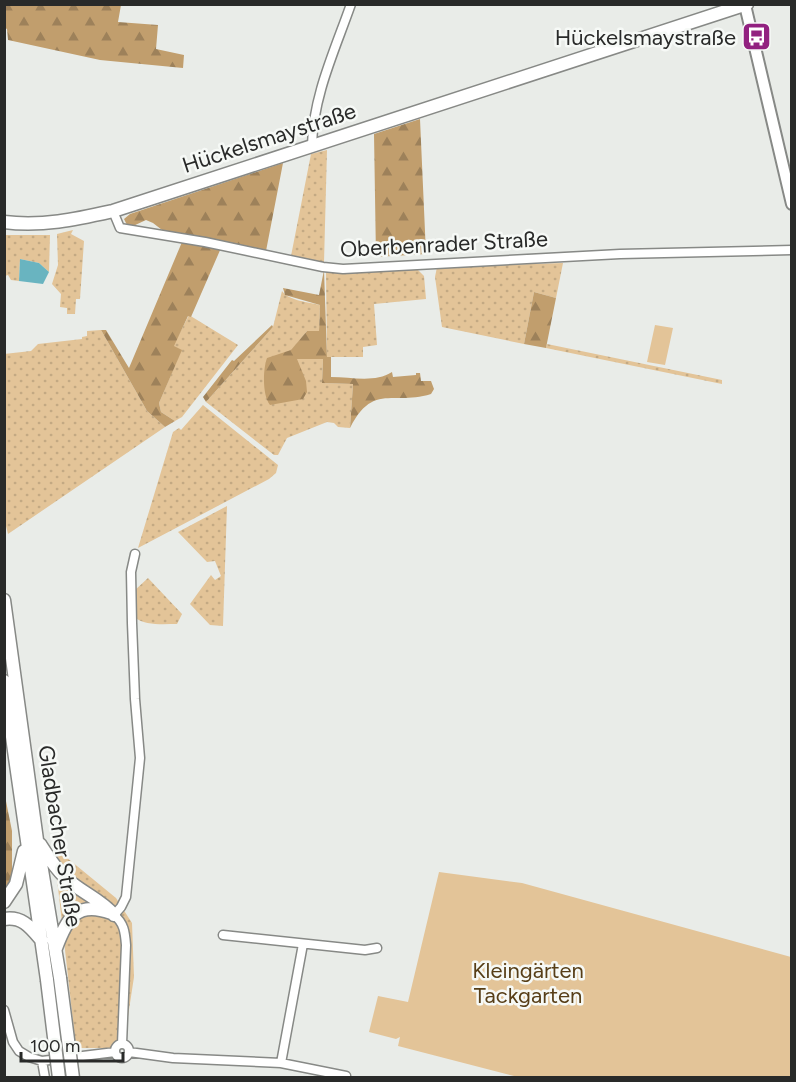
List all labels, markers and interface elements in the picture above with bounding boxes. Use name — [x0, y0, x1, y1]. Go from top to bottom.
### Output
bus stop icon: Hückelsmaystraße — [741, 21, 773, 53]
place label: Hückelsmaystraße — [555, 24, 736, 51]
street label: Hückelsmaystraße — [179, 97, 359, 179]
street label: Oberbenrader Straße — [339, 225, 549, 263]
street label: Gladbacher Straße — [32, 743, 88, 929]
park label: Kleingärten Tackgarten — [472, 957, 584, 1009]
scale bar — [21, 1025, 123, 1063]
text: 100 m — [30, 1035, 80, 1057]

